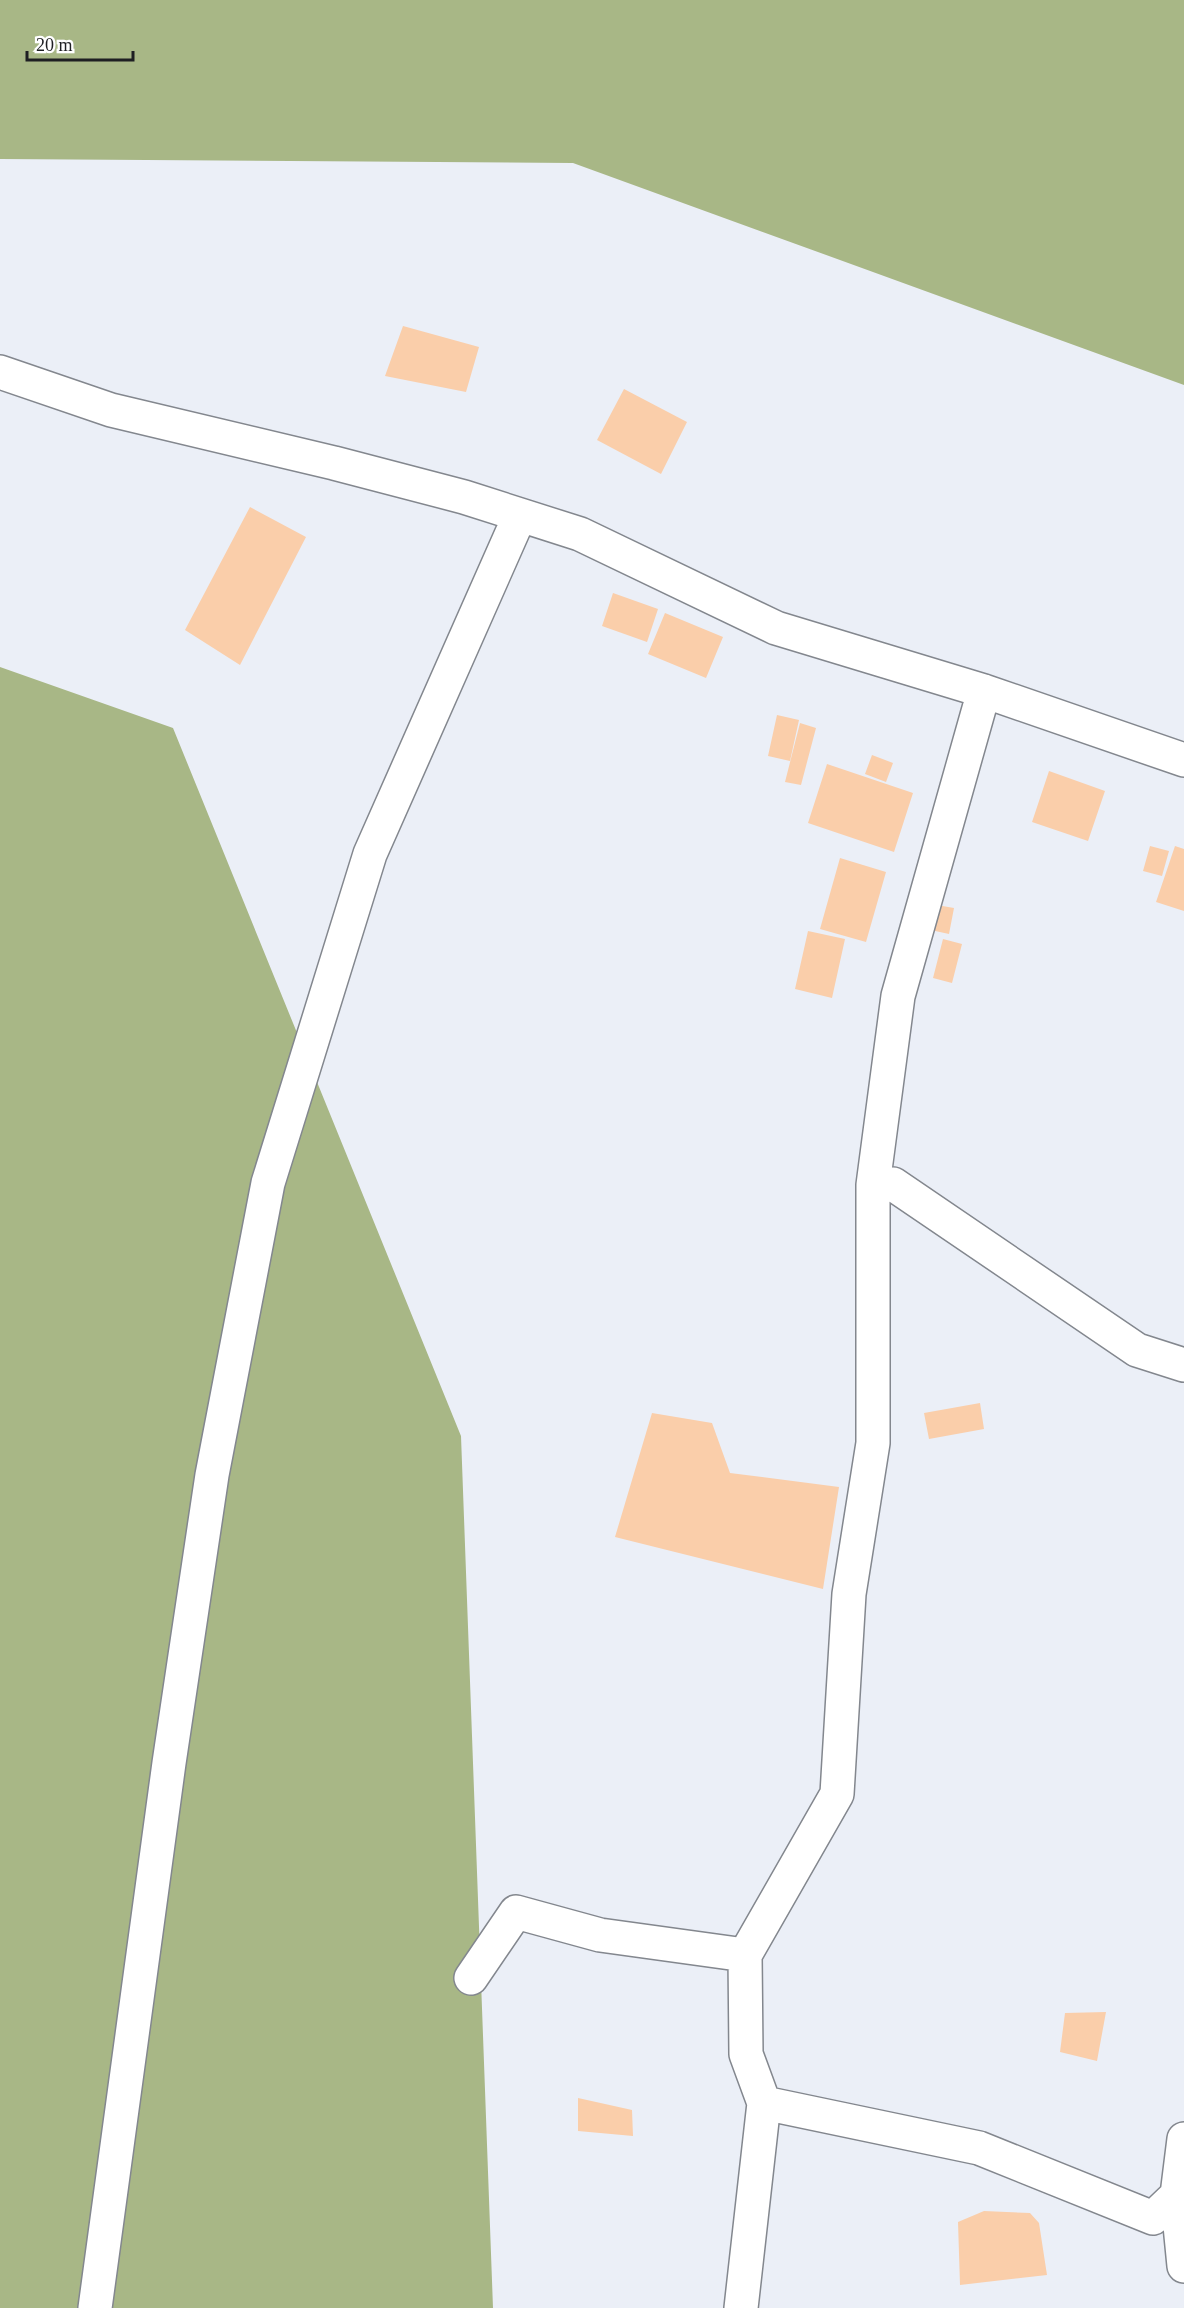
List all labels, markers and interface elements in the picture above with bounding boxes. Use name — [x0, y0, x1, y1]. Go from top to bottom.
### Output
scale bar — [27, 24, 134, 62]
text: 20 m — [36, 35, 73, 55]

